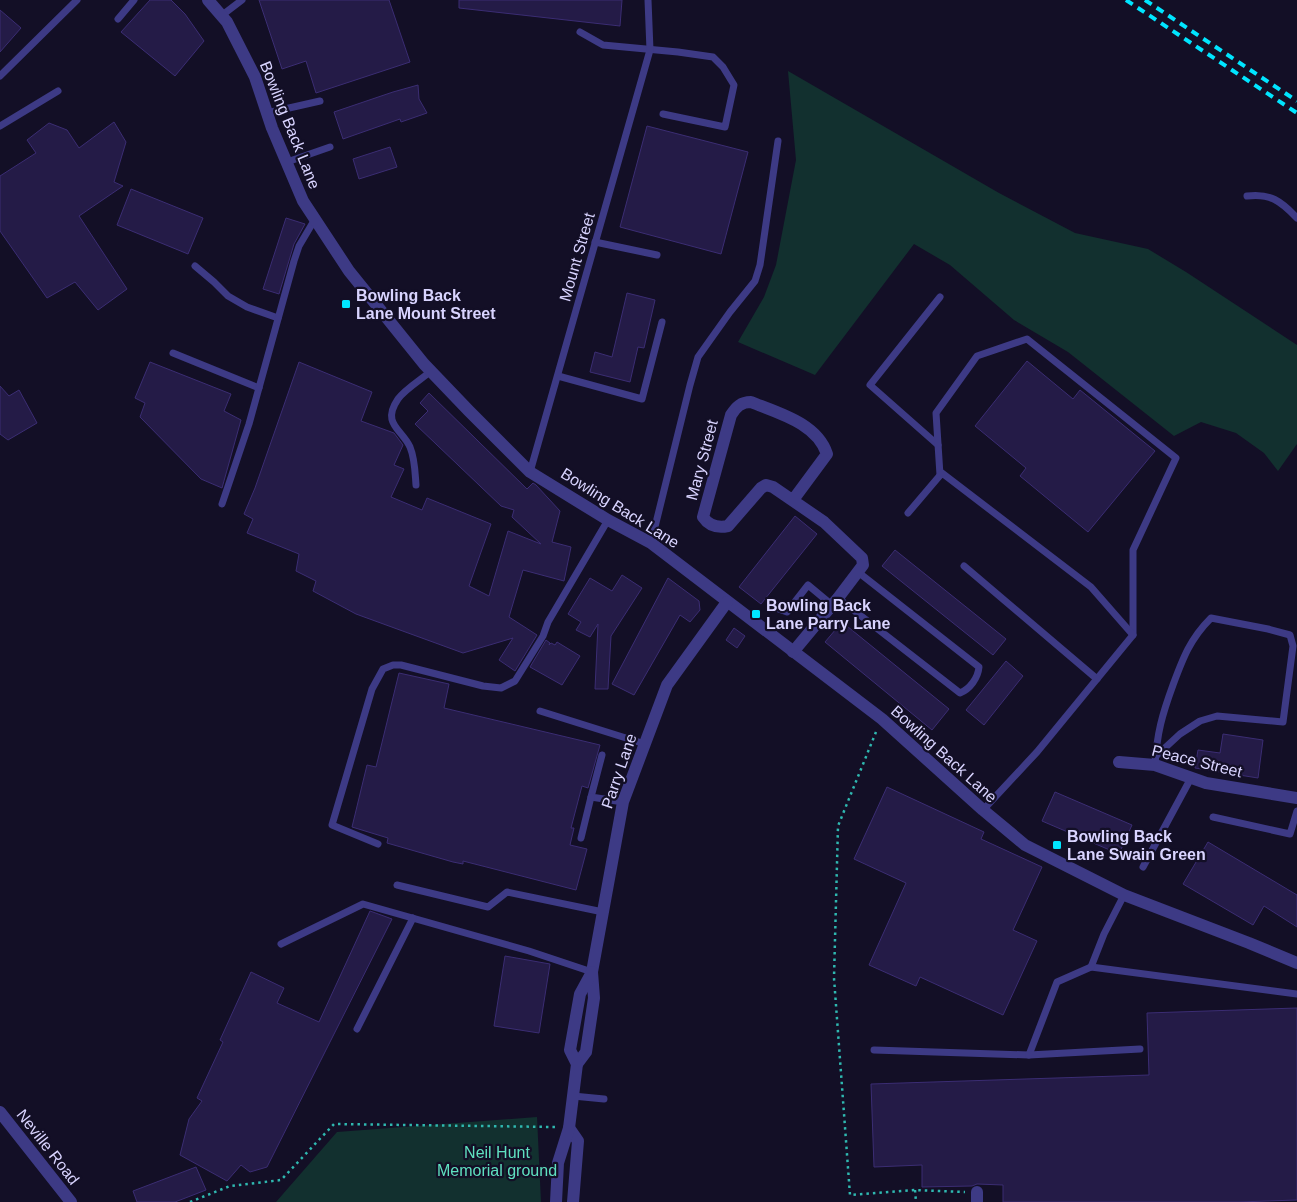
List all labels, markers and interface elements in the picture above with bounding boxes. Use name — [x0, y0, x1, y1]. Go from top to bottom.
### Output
street label: Bowling Back Lane — [257, 59, 323, 191]
street label: Mount Street — [556, 210, 598, 303]
place label: Bowling Back Lane Mount Street — [356, 287, 496, 322]
marker: Bowling Back Lane Mount Street — [340, 298, 352, 310]
street label: Mary Street — [683, 417, 721, 502]
street label: Bowling Back Lane — [558, 465, 682, 551]
place label: Bowling Back Lane Parry Lane — [766, 597, 891, 632]
marker: Bowling Back Lane Parry Lane — [750, 608, 762, 620]
street label: Bowling Back Lane — [888, 702, 1000, 806]
street label: Parry Lane — [598, 731, 640, 811]
street label: Peace Street — [1150, 742, 1244, 781]
place label: Bowling Back Lane Swain Green — [1067, 828, 1206, 863]
marker: Bowling Back Lane Swain Green — [1051, 839, 1063, 851]
street label: Neville Road — [13, 1106, 83, 1188]
park label: Neil Hunt Memorial ground — [437, 1144, 557, 1179]

